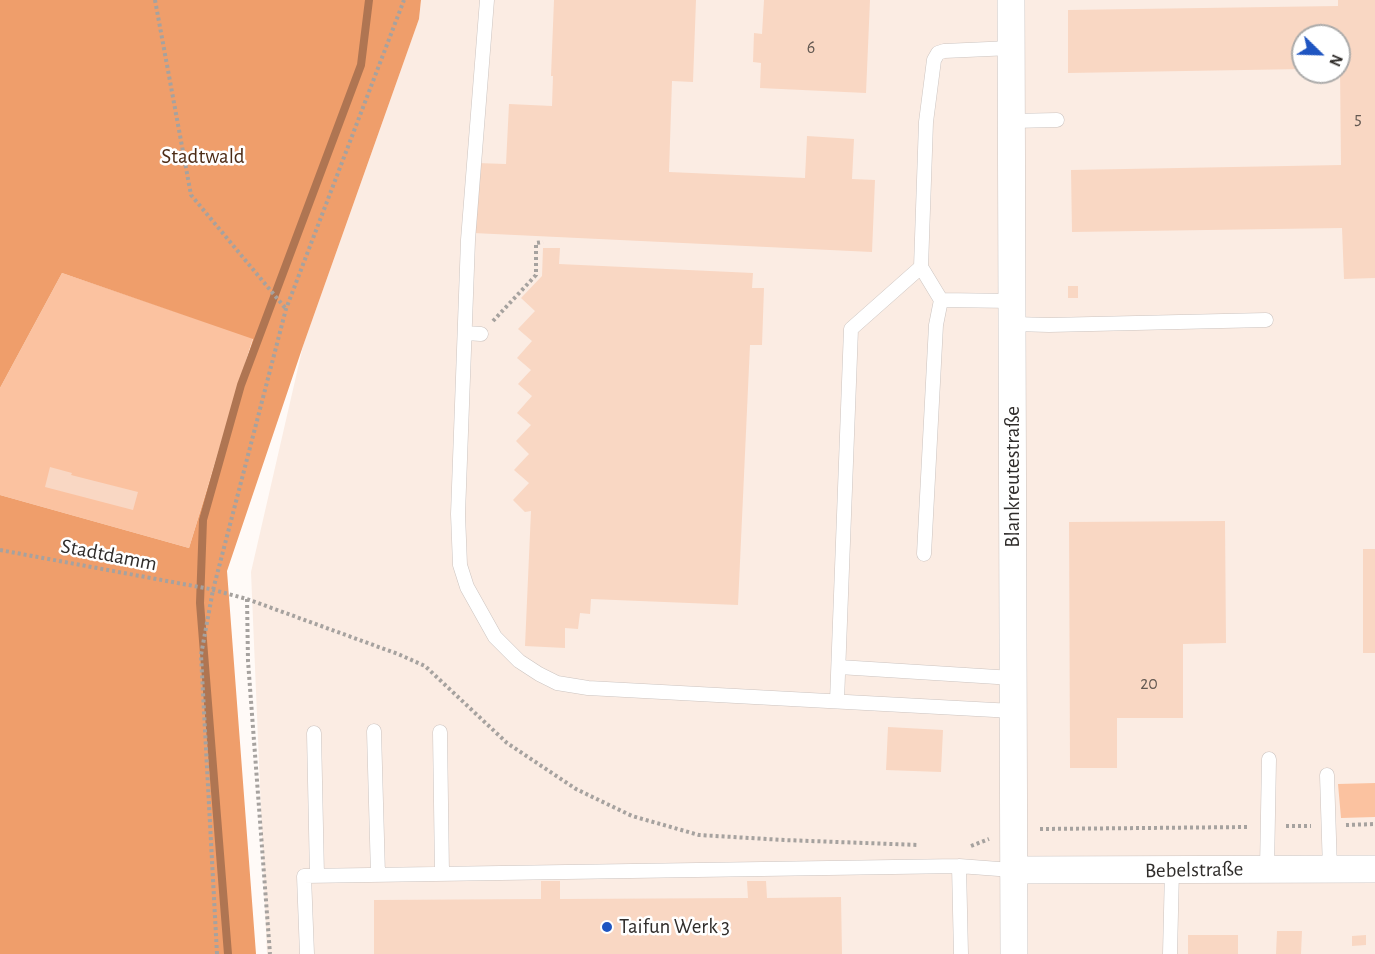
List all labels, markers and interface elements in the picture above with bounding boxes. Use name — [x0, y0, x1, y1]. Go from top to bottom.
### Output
north arrow — [1291, 24, 1351, 84]
house number: 6 — [807, 37, 815, 59]
text: N — [1326, 52, 1345, 68]
house number: 5 — [1354, 108, 1362, 130]
park label: Stadtwald — [161, 144, 245, 170]
street label: Blankreutestraße — [1000, 406, 1026, 548]
street label: Stadtdamm — [59, 533, 159, 577]
house number: 20 — [1140, 673, 1158, 695]
street label: Bebelstraße — [1145, 857, 1243, 883]
place label: Taifun Werk 3 — [619, 914, 730, 940]
marker: Taifun Werk 3 — [600, 920, 614, 934]

